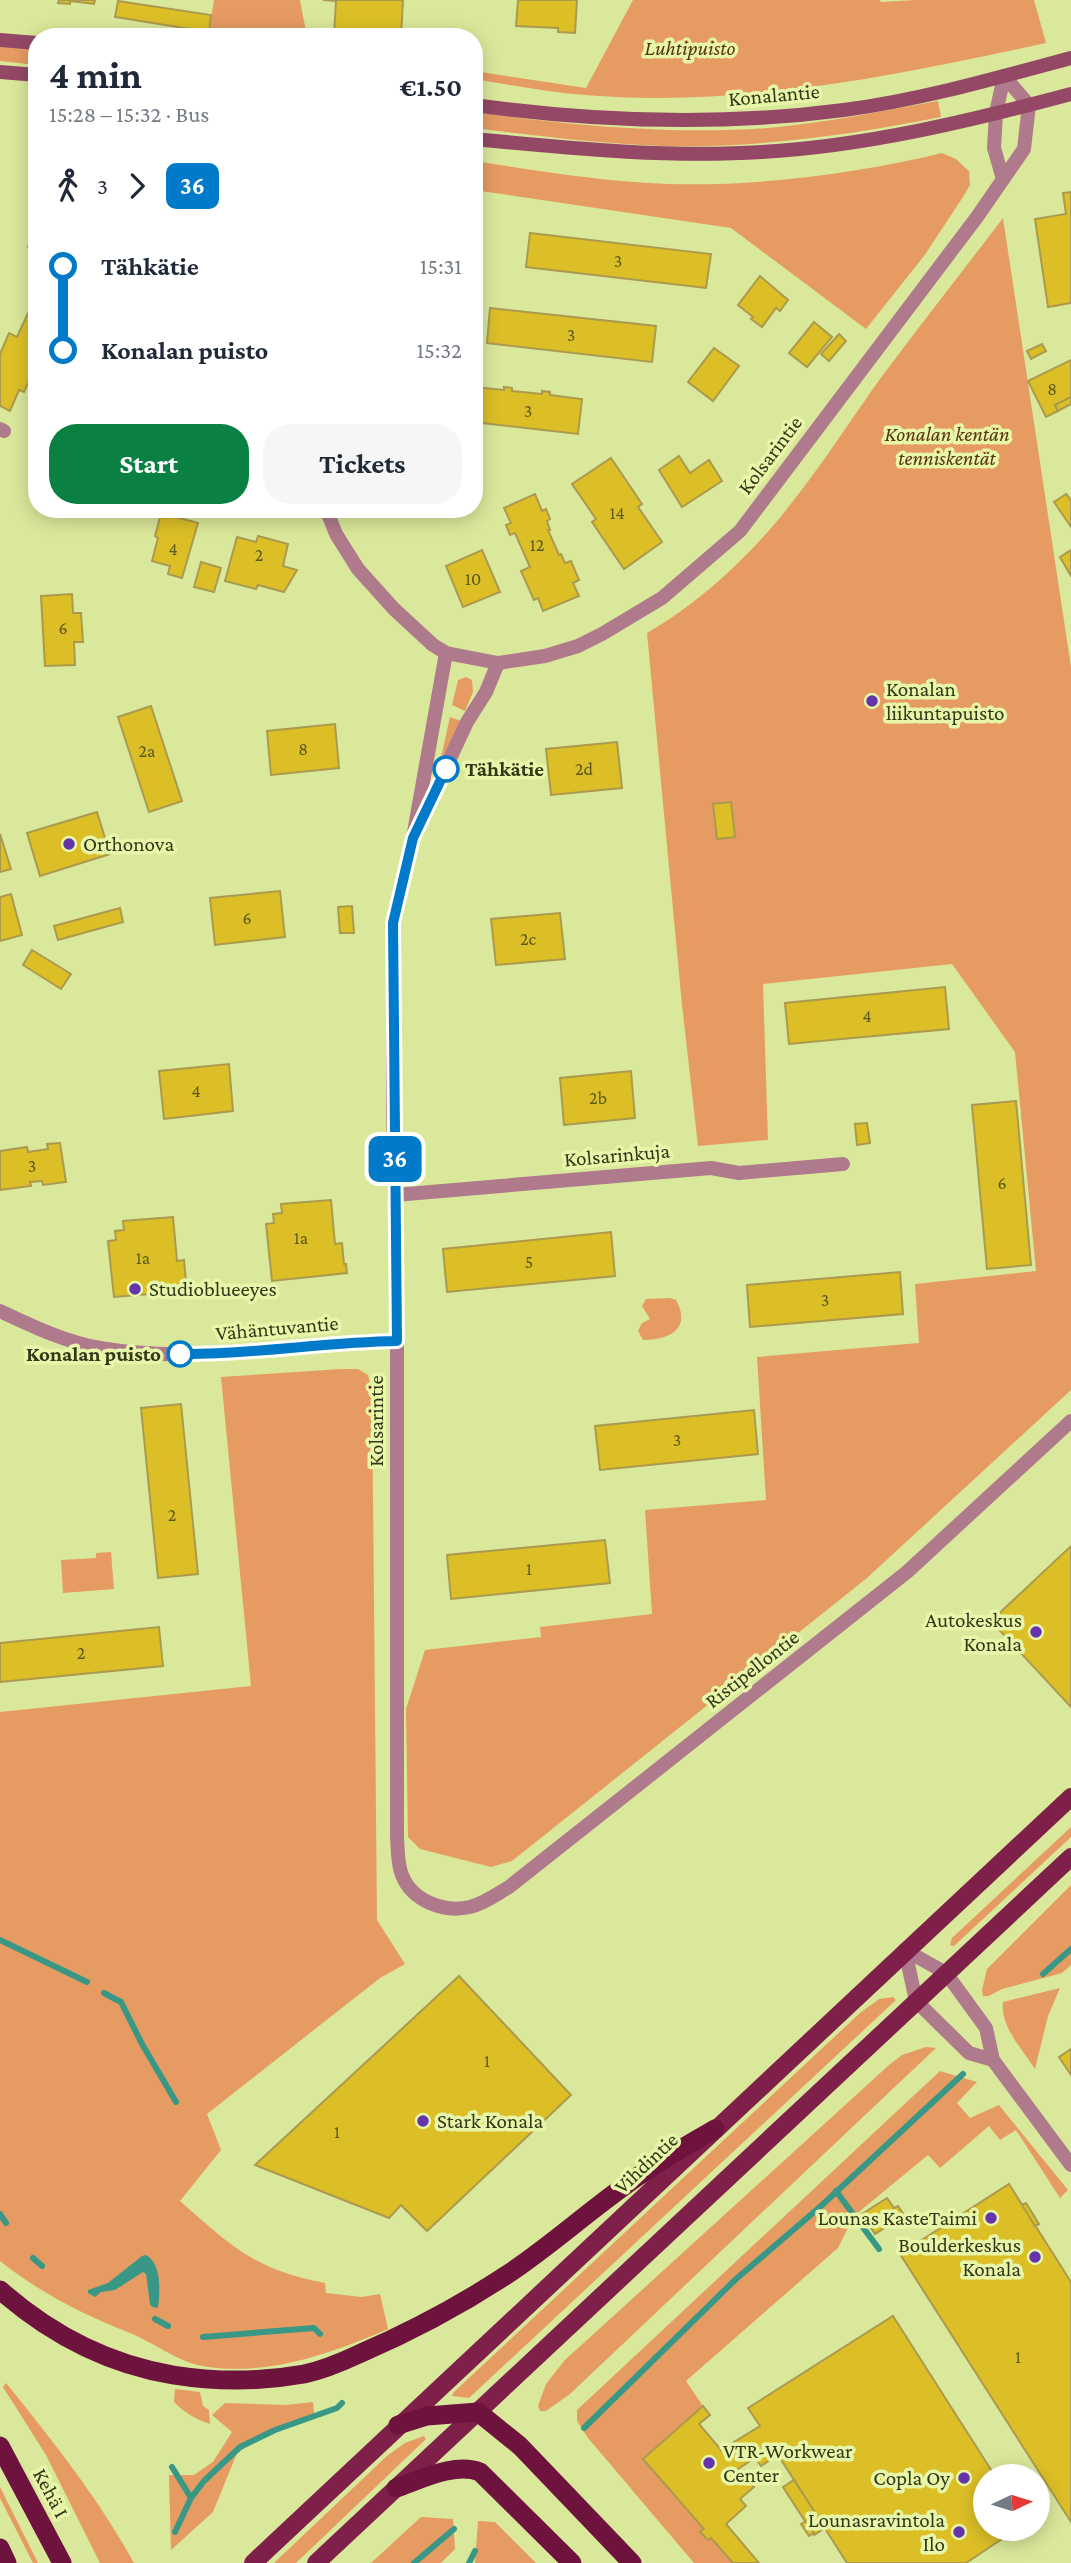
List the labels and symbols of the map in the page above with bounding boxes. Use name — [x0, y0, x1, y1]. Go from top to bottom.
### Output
park label: Luhtipuisto — [645, 36, 735, 60]
street label: Konalantie — [727, 79, 821, 111]
house number: 3 — [614, 251, 622, 271]
house number: 3 — [567, 325, 575, 345]
house number: 8 — [1047, 379, 1057, 399]
house number: 3 — [524, 401, 532, 421]
street label: Kolsarintie — [733, 411, 807, 499]
park label: Konalan kentän tenniskentät — [884, 422, 1010, 470]
house number: 14 — [609, 503, 625, 523]
house number: 12 — [530, 535, 544, 555]
house number: 4 — [168, 539, 178, 559]
house number: 2 — [255, 545, 263, 565]
house number: 10 — [465, 569, 481, 589]
house number: 6 — [58, 618, 68, 638]
place label: Konalan liikuntapuisto — [886, 677, 1005, 725]
marker: Konalan liikuntapuisto — [864, 693, 880, 709]
house number: 8 — [298, 739, 308, 759]
house number: 2a — [139, 741, 155, 761]
marker: Tähkätie — [433, 756, 459, 782]
place label: Tähkätie — [465, 757, 544, 781]
house number: 2d — [575, 759, 594, 779]
place label: Orthonova — [83, 832, 174, 856]
marker: Orthonova — [61, 836, 77, 852]
house number: 6 — [242, 908, 252, 928]
house number: 2c — [520, 929, 537, 949]
house number: 4 — [862, 1006, 872, 1026]
house number: 4 — [191, 1081, 201, 1101]
house number: 2b — [589, 1088, 607, 1108]
line badge: 36 — [364, 1136, 426, 1182]
street label: Kolsarinkuja — [563, 1138, 671, 1172]
house number: 3 — [28, 1156, 36, 1176]
house number: 6 — [997, 1173, 1007, 1193]
house number: 1a — [294, 1228, 308, 1248]
house number: 1a — [136, 1248, 150, 1268]
house number: 5 — [525, 1252, 533, 1272]
place label: Studioblueeyes — [149, 1277, 277, 1301]
marker: Studioblueeyes — [127, 1281, 143, 1297]
house number: 3 — [821, 1290, 829, 1310]
street label: Vähäntuvantie — [215, 1311, 339, 1345]
marker: Konalan puisto — [167, 1341, 193, 1367]
place label: Konalan puisto — [26, 1342, 161, 1366]
street label: Kolsarintie — [364, 1375, 388, 1467]
house number: 3 — [673, 1430, 681, 1450]
house number: 2 — [168, 1505, 176, 1525]
house number: 1 — [526, 1559, 532, 1579]
place label: Autokeskus Konala — [925, 1608, 1022, 1656]
marker: Autokeskus Konala — [1028, 1624, 1044, 1640]
street label: Ristipellontie — [700, 1625, 804, 1713]
house number: 2 — [77, 1643, 85, 1663]
house number: 1 — [484, 2051, 490, 2071]
place label: Stark Konala — [437, 2109, 543, 2133]
marker: Stark Konala — [415, 2113, 431, 2129]
house number: 1 — [334, 2122, 340, 2142]
street label: Vihdintie — [609, 2128, 683, 2198]
place label: Lounas KasteTaimi — [818, 2206, 977, 2230]
marker: Lounas KasteTaimi — [983, 2210, 999, 2226]
place label: Boulderkeskus Konala — [898, 2233, 1021, 2281]
marker: Boulderkeskus Konala — [1027, 2249, 1043, 2265]
house number: 1 — [1015, 2347, 1021, 2367]
place label: VTR-Workwear Center — [723, 2439, 853, 2487]
marker: VTR-Workwear Center — [701, 2455, 717, 2471]
street label: Kehä I — [28, 2464, 74, 2522]
north arrow — [973, 2464, 1050, 2541]
place label: Copla Oy — [873, 2466, 950, 2490]
marker: Copla Oy — [956, 2470, 972, 2486]
place label: Lounasravintola Ilo — [808, 2508, 945, 2556]
marker: Lounasravintola Ilo — [951, 2524, 967, 2540]

